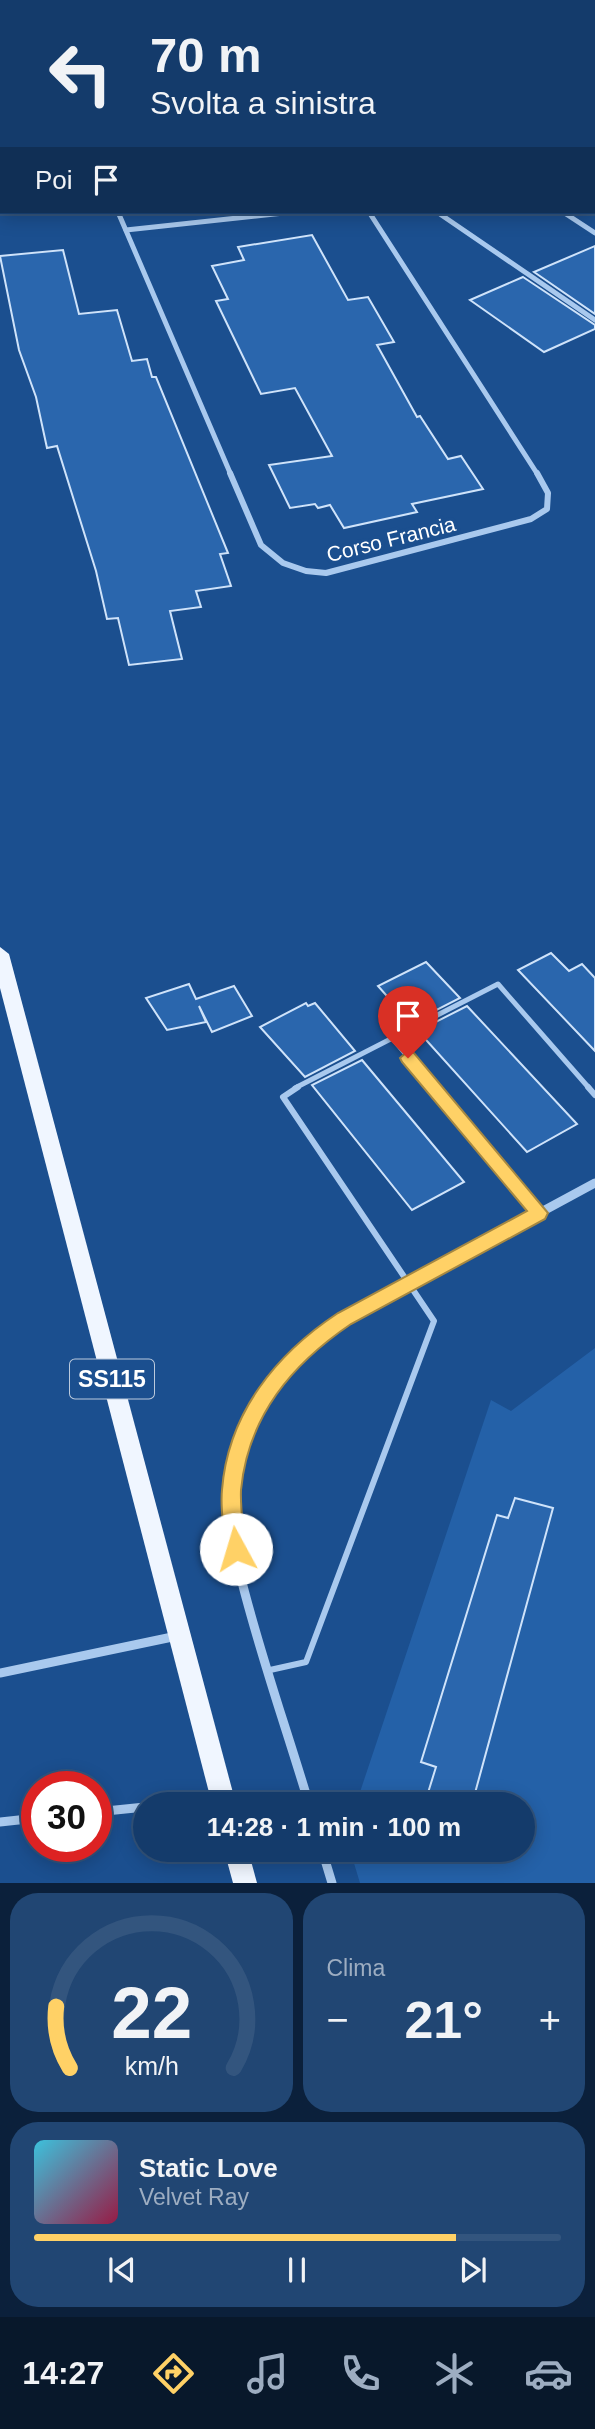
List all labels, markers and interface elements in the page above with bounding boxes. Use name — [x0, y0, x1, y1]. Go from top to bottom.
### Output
icon: left — [35, 28, 126, 119]
text: 70 m — [150, 28, 262, 82]
text: Svolta a sinistra — [150, 85, 376, 121]
icon: arrive — [87, 161, 125, 199]
text: Poi — [35, 165, 73, 195]
street label: Corso Francia — [324, 512, 458, 566]
pin — [378, 986, 438, 1058]
icon: arrive — [389, 997, 427, 1035]
road number: SS115 — [70, 1360, 154, 1398]
position arrow — [199, 1512, 273, 1586]
speed limit sign: 30 — [21, 1771, 112, 1862]
text: 14:28 · 1 min · 100 m — [207, 1812, 461, 1842]
text: Clima — [327, 1955, 385, 1981]
text: 22 — [111, 1973, 192, 2054]
text: 21° — [404, 1991, 483, 2049]
text: − — [327, 1999, 349, 2041]
text: + — [539, 1999, 561, 2041]
text: km/h — [124, 2052, 178, 2080]
text: Static Love — [139, 2153, 278, 2183]
text: Velvet Ray — [139, 2184, 249, 2210]
icon: previous — [103, 2251, 141, 2289]
icon: pause — [278, 2251, 316, 2289]
icon: next — [454, 2251, 492, 2289]
icon: directions — [149, 2349, 198, 2398]
icon: music — [243, 2349, 292, 2398]
icon: phone — [336, 2349, 385, 2398]
icon: climate — [430, 2349, 479, 2398]
icon: car — [524, 2349, 573, 2398]
text: 14:27 — [22, 2355, 104, 2391]

